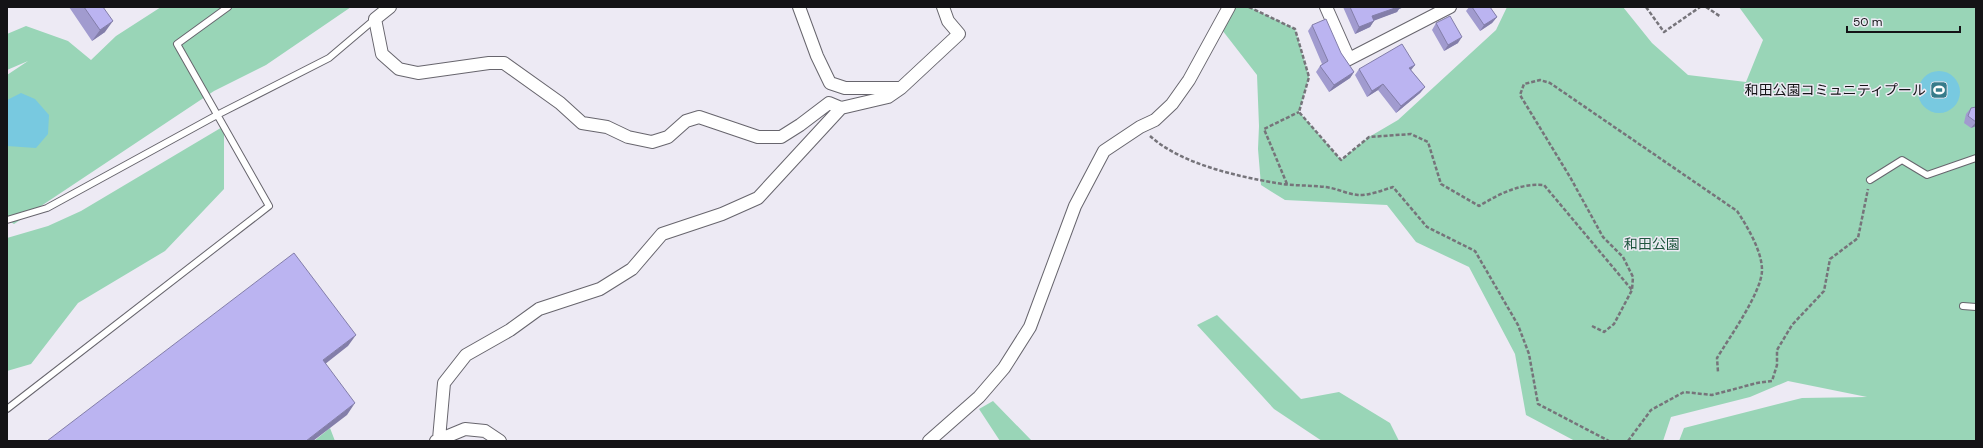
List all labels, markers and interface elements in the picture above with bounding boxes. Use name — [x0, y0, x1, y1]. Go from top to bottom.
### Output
scale bar — [1847, 8, 1960, 34]
text: 50 m — [1853, 14, 1882, 30]
sports icon: 和田公園コミュニティプール — [1929, 80, 1949, 100]
place label: 和田公園コミュニティプール — [1745, 81, 1926, 99]
park label: 和田公園 — [1624, 235, 1680, 253]

